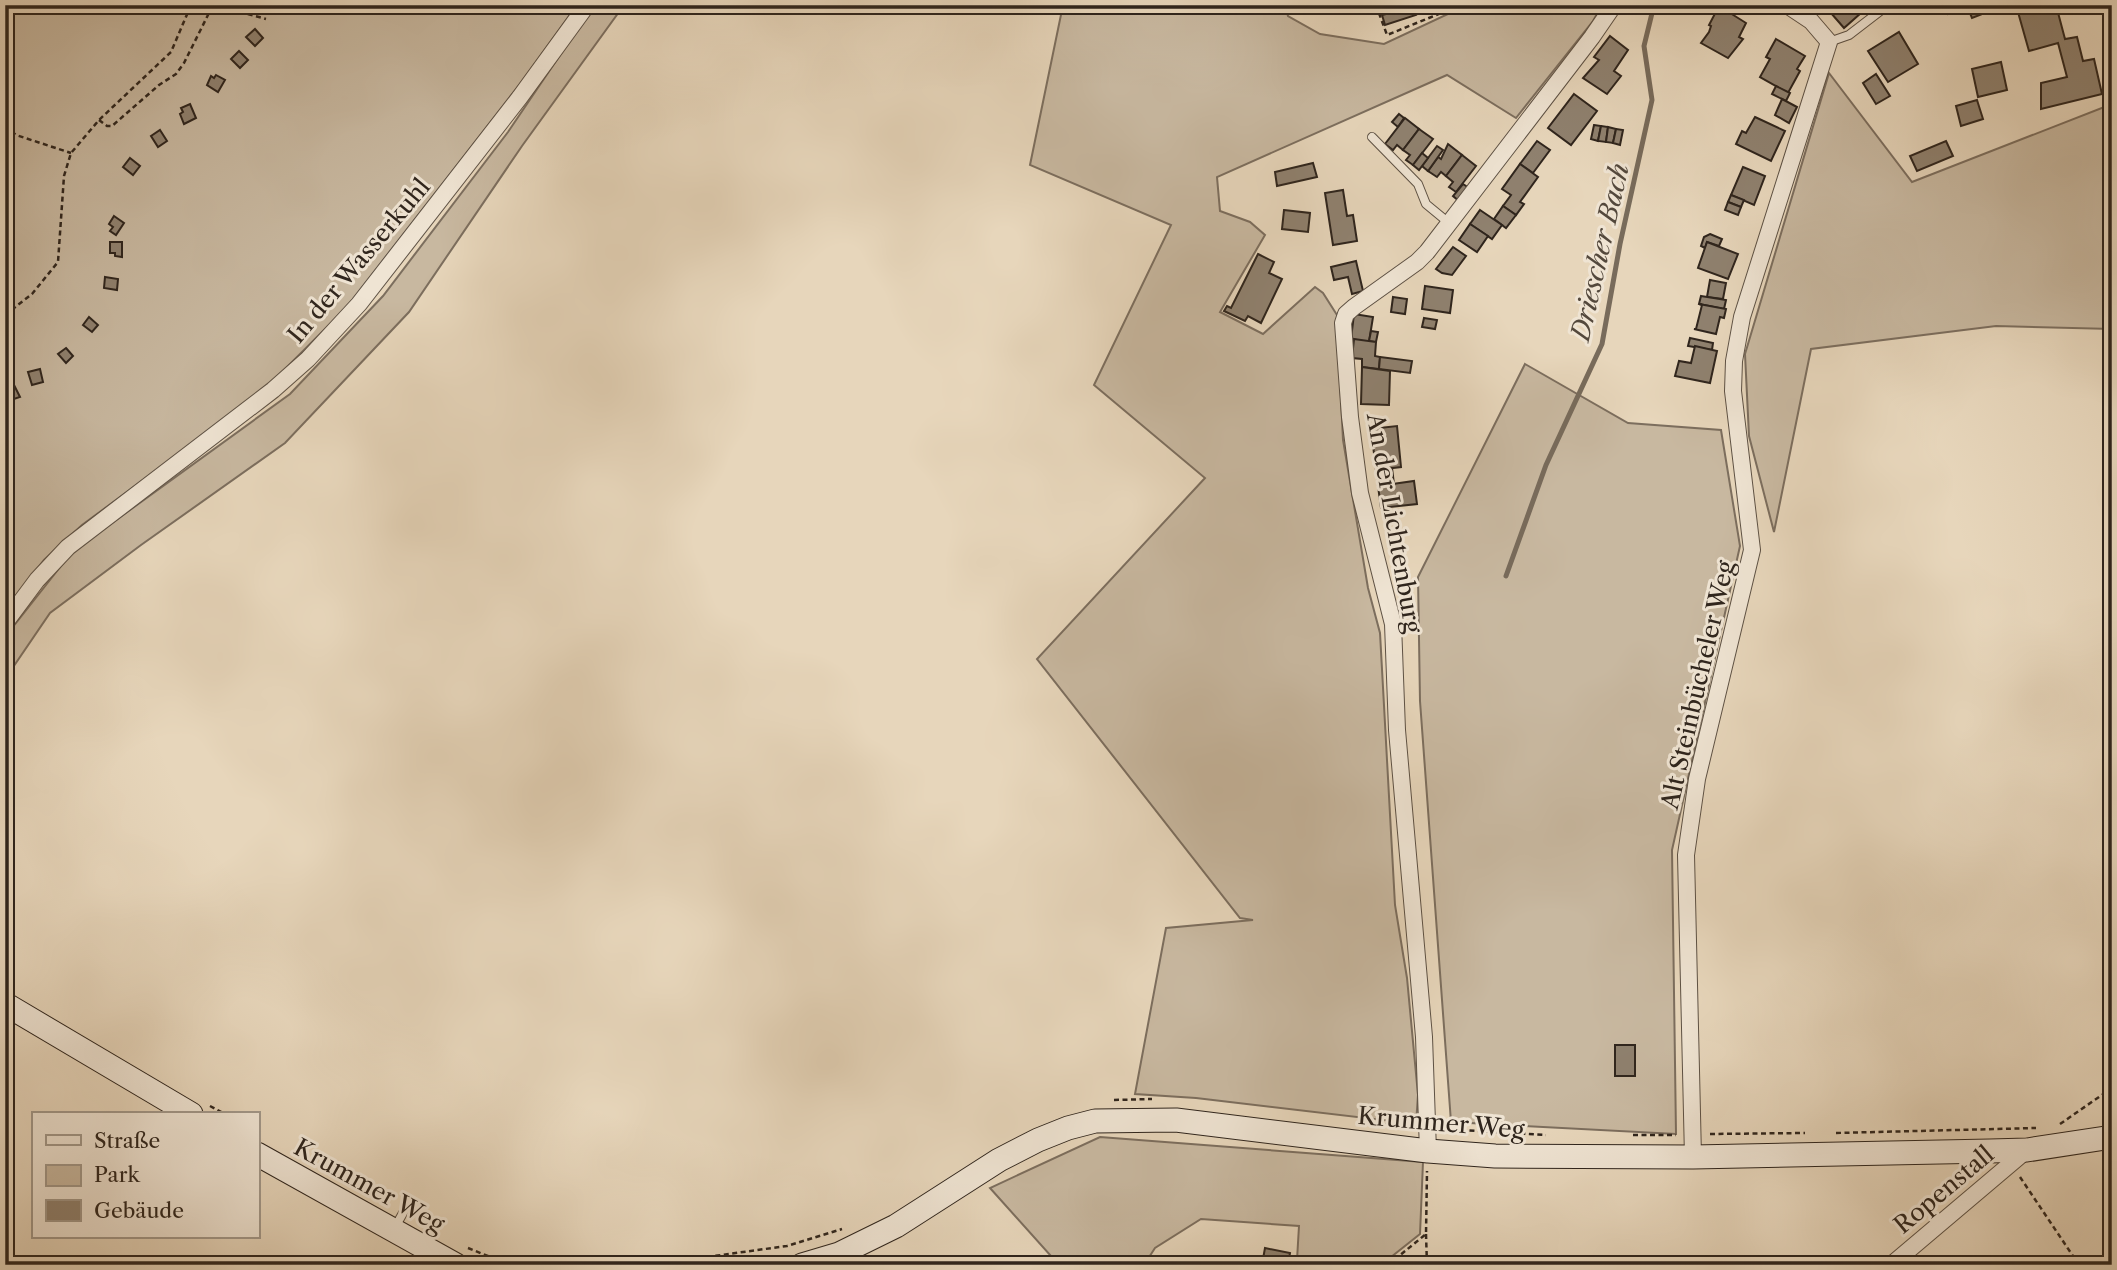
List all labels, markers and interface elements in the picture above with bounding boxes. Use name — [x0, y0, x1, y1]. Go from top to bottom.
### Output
water label: Driescher Bach — [1564, 160, 1636, 346]
street label: In der Wasserkuhl — [281, 173, 436, 349]
street label: An der Lichtenburg — [1361, 410, 1428, 635]
street label: Alt Steinbücheler Weg — [1655, 557, 1740, 813]
street label: Krummer Weg — [1357, 1101, 1526, 1144]
legend — [32, 1112, 259, 1238]
text: Straße — [94, 1128, 160, 1153]
street label: Krummer Weg — [289, 1132, 450, 1239]
street label: Ropenstall — [1888, 1140, 1999, 1240]
text: Park — [94, 1162, 140, 1187]
text: Gebäude — [94, 1198, 184, 1223]

